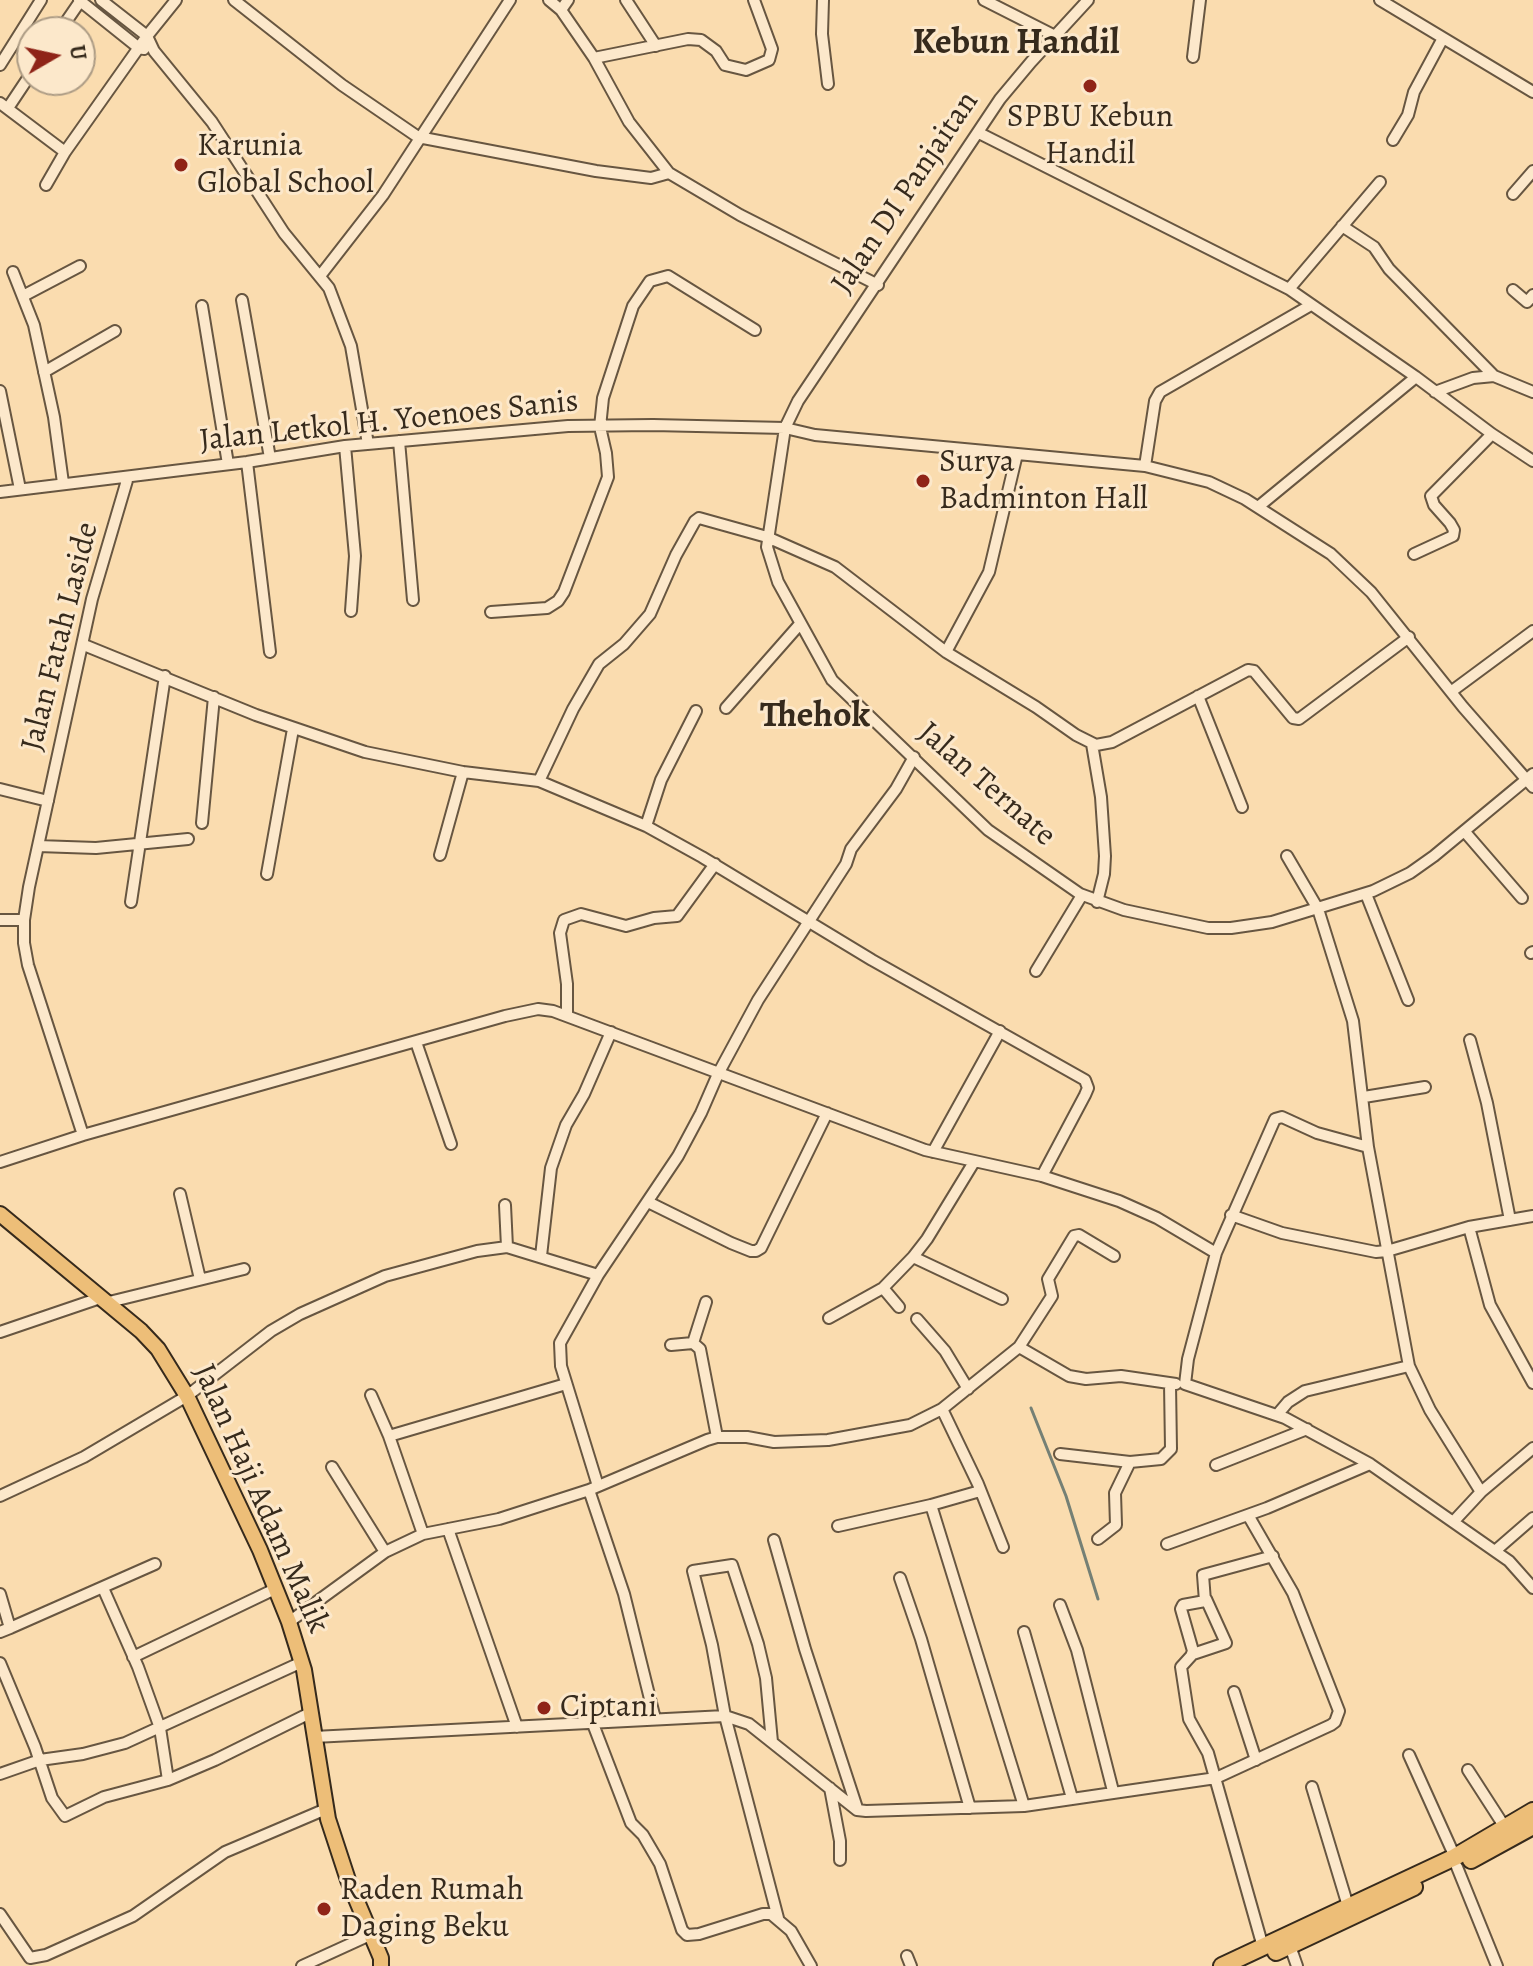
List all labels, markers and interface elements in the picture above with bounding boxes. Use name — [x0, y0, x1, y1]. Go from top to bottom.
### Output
north arrow — [16, 16, 96, 96]
district label: Kebun Handil — [913, 22, 1119, 66]
text: U — [62, 43, 94, 62]
marker: SPBU Kebun Handil — [1081, 77, 1099, 95]
street label: Jalan DI Panjaitan — [824, 85, 988, 301]
place label: SPBU Kebun Handil — [1007, 99, 1173, 174]
place label: Karunia Global School — [197, 128, 374, 203]
marker: Karunia Global School — [172, 156, 190, 174]
street label: Jalan Letkol H. Yoenoes Sanis — [198, 383, 580, 461]
place label: Surya Badminton Hall — [939, 444, 1148, 519]
marker: Surya Badminton Hall — [914, 472, 932, 490]
street label: Jalan Fatah Laside — [14, 519, 108, 755]
district label: Thehok — [760, 695, 870, 739]
street label: Jalan Ternate — [909, 715, 1063, 855]
street label: Jalan Haji Adam Malik — [183, 1359, 337, 1639]
place label: Ciptani — [560, 1689, 657, 1727]
marker: Ciptani — [535, 1699, 553, 1717]
place label: Raden Rumah Daging Beku — [340, 1872, 524, 1947]
marker: Raden Rumah Daging Beku — [315, 1900, 333, 1918]

